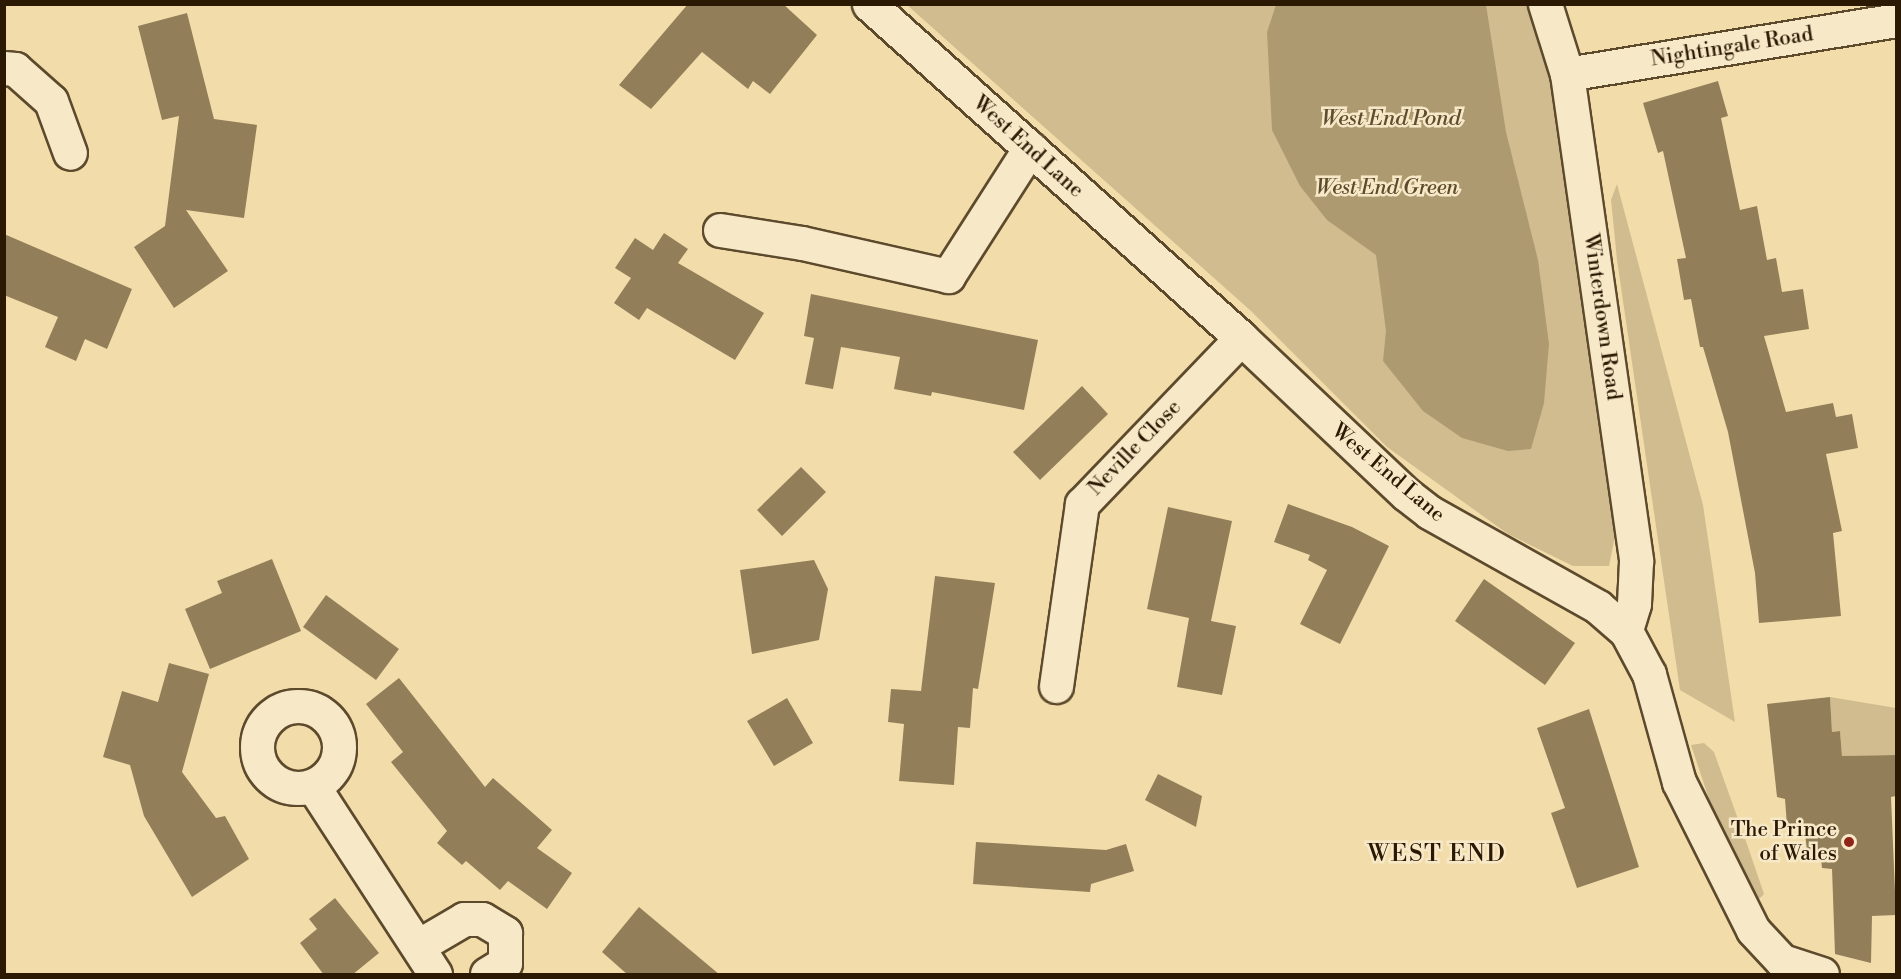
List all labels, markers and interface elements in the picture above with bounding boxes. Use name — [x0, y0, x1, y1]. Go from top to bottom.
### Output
street label: Nightingale Road — [1649, 22, 1815, 72]
street label: West End Lane — [967, 91, 1089, 203]
water label: West End Pond — [1321, 106, 1461, 132]
park label: West End Green — [1316, 175, 1458, 201]
street label: Winterdown Road — [1578, 232, 1626, 402]
street label: Neville Close — [1083, 395, 1187, 501]
street label: West End Lane — [1326, 418, 1450, 528]
place label: The Prince of Wales — [1731, 817, 1837, 867]
marker: The Prince of Wales — [1842, 835, 1856, 849]
district label: WEST END — [1368, 841, 1506, 869]

